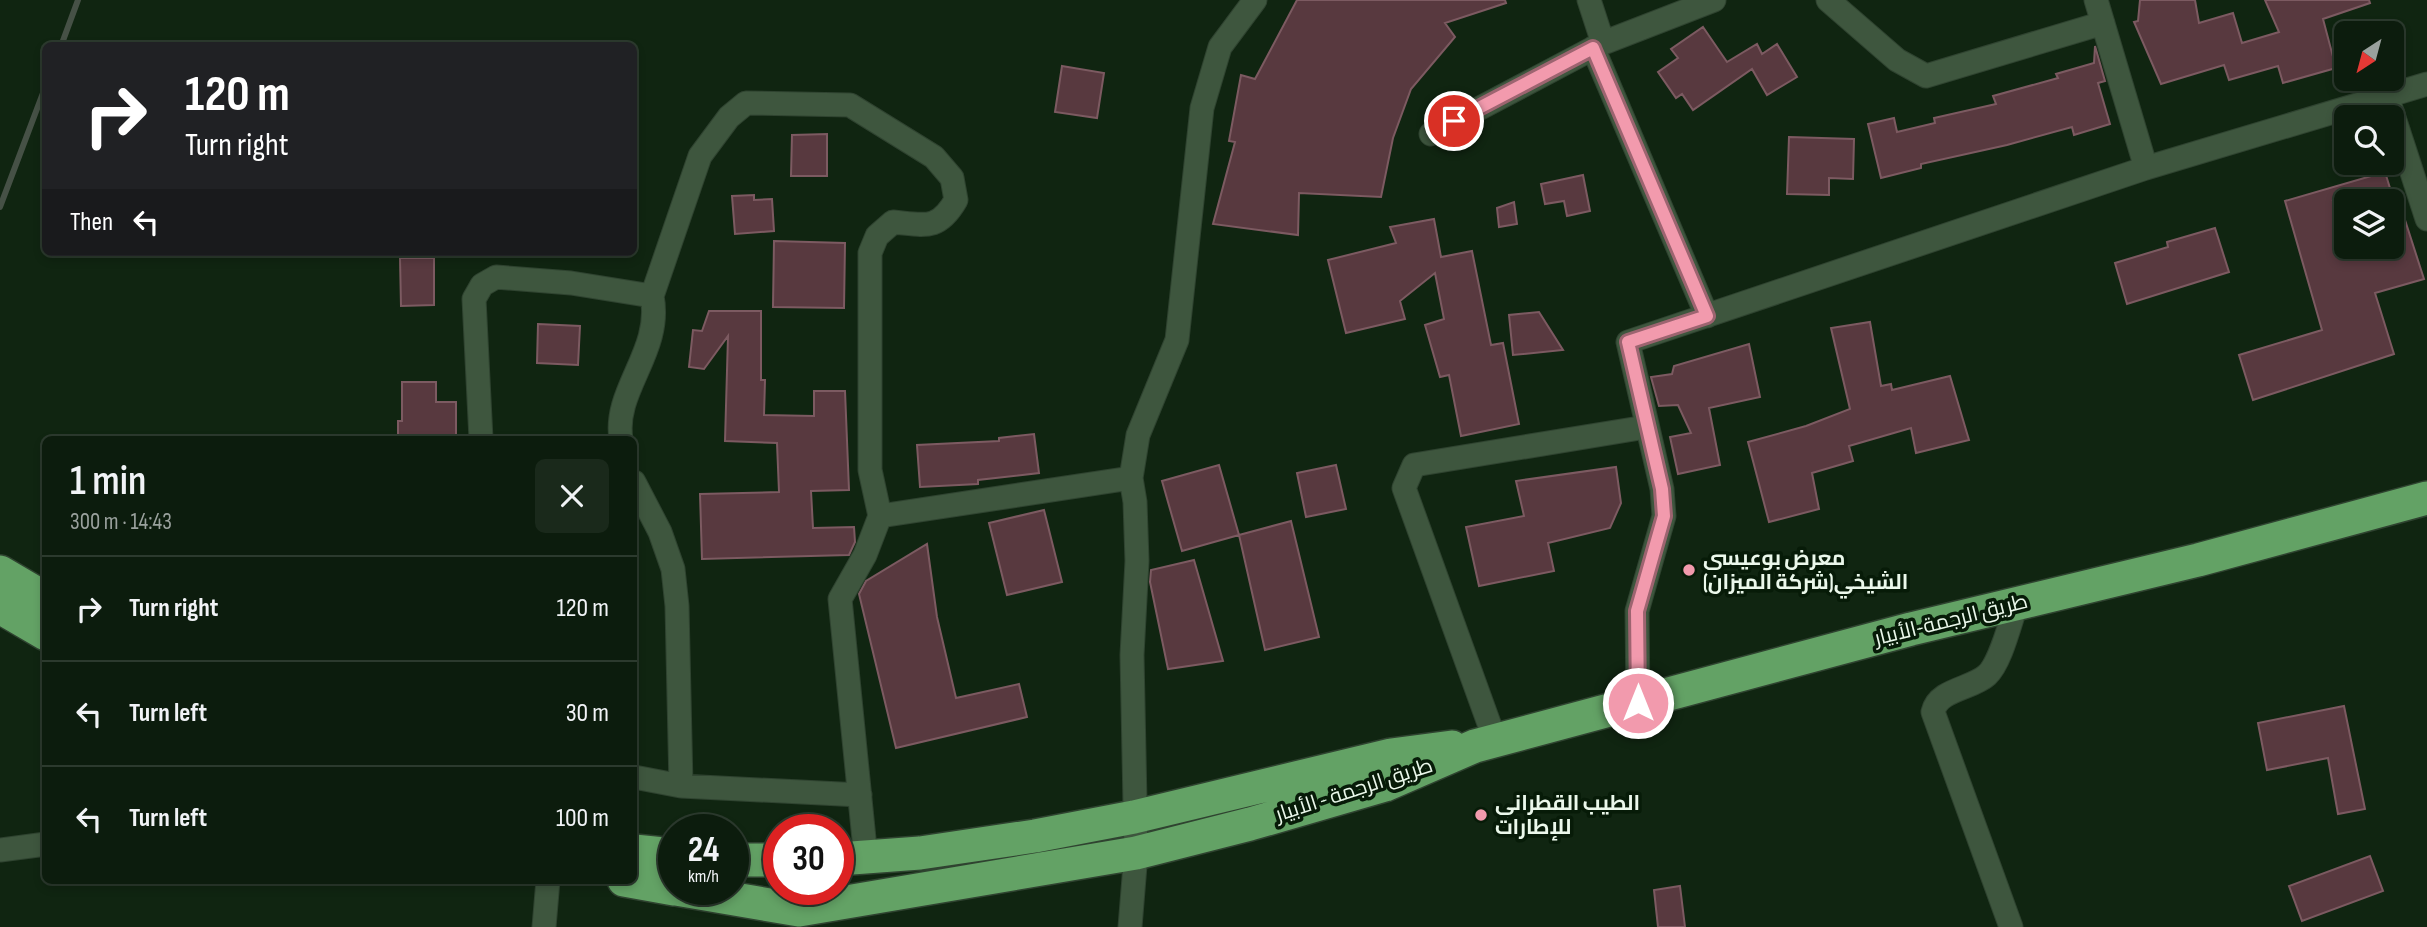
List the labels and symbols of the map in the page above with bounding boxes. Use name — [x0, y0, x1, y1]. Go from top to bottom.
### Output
north arrow — [2334, 21, 2404, 91]
pin — [1424, 91, 1484, 151]
place label: معرض بوعيسى الشيخي(شركة الميزان) — [1703, 546, 1908, 599]
marker: معرض بوعيسى الشيخي(شركة الميزان) — [1681, 562, 1697, 578]
street label: طريق الرجمة-الأبيار — [1871, 589, 2030, 651]
position arrow — [1601, 666, 1675, 740]
street label: طريق الرجمة - الأبيار — [1271, 753, 1436, 828]
place label: الطيب القطراني للإطارات — [1495, 791, 1640, 841]
marker: الطيب القطراني للإطارات — [1473, 807, 1489, 823]
speed limit sign: 30 — [763, 814, 854, 905]

